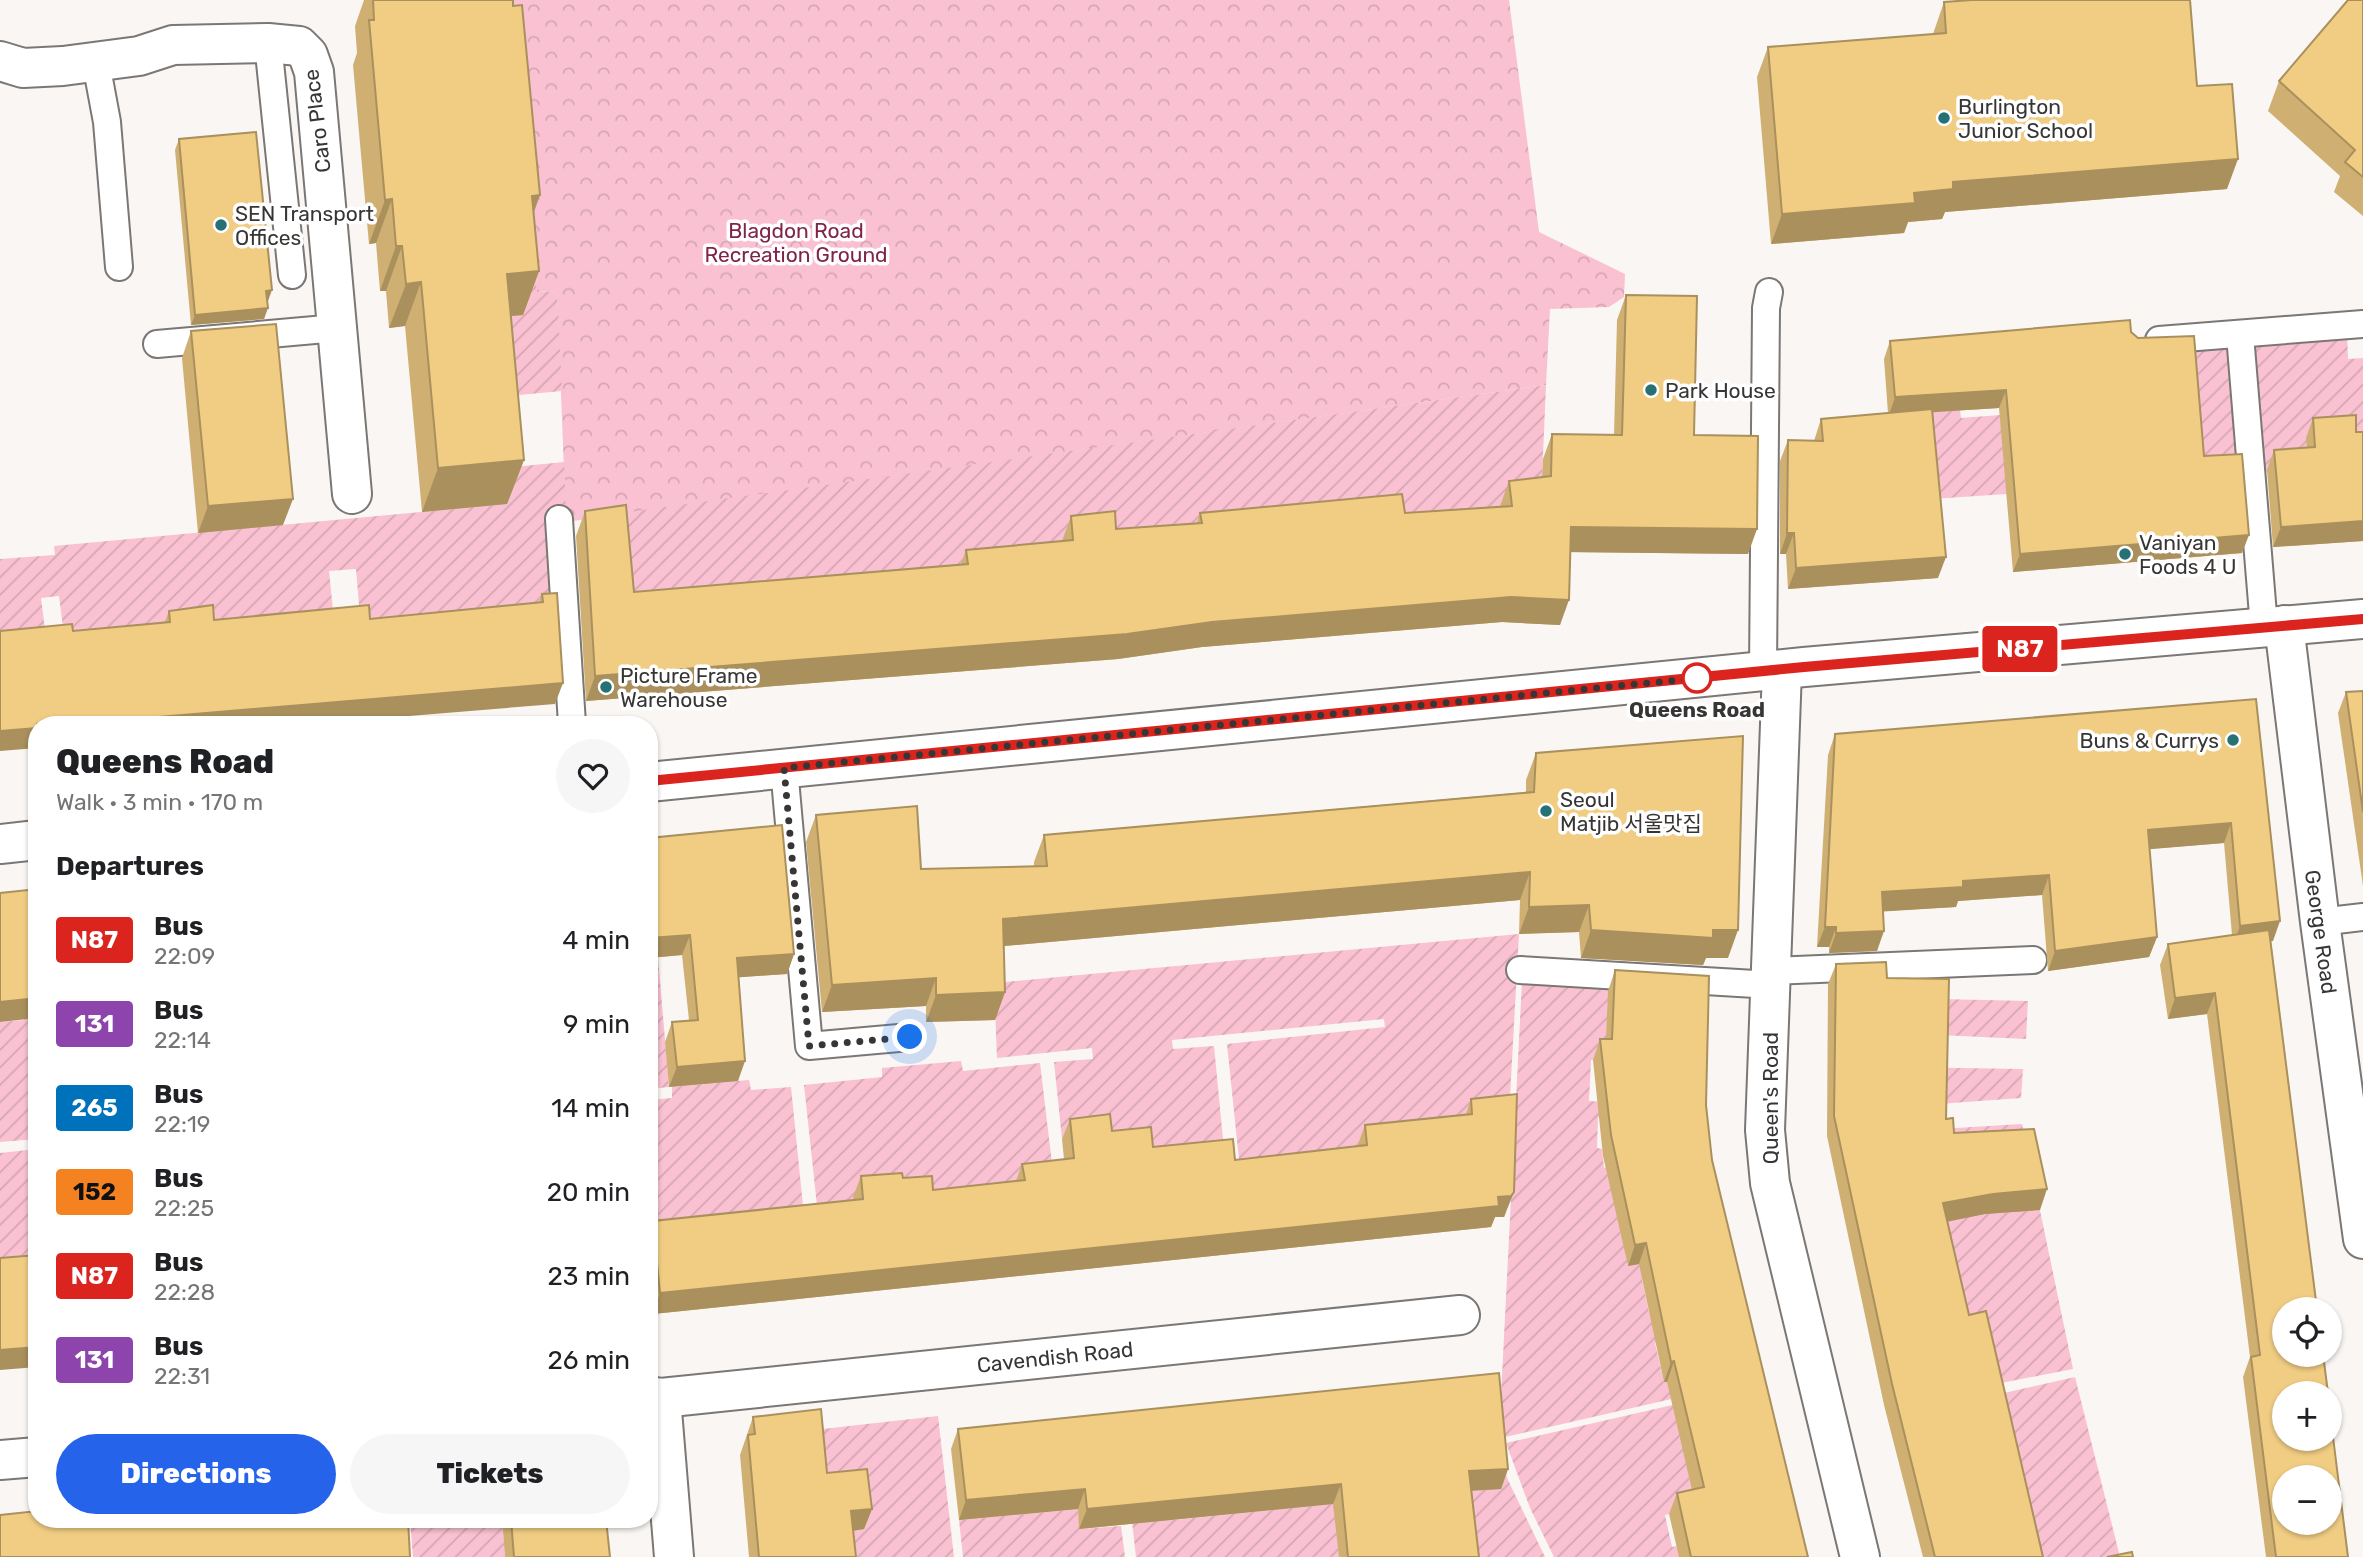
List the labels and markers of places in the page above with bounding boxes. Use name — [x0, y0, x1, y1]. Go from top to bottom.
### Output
place label: Burlington Junior School — [1958, 94, 2093, 143]
marker: Burlington Junior School — [1936, 110, 1952, 126]
place label: SEN Transport Offices — [235, 201, 374, 250]
marker: SEN Transport Offices — [213, 217, 229, 233]
place label: Park House — [1665, 378, 1776, 403]
marker: Park House — [1643, 382, 1659, 398]
place label: Vaniyan Foods 4 U — [2139, 530, 2236, 579]
marker: Vaniyan Foods 4 U — [2117, 546, 2133, 562]
place label: Picture Frame Warehouse — [620, 663, 758, 712]
marker: Queens Road — [1682, 663, 1712, 693]
marker: Picture Frame Warehouse — [598, 679, 614, 695]
place label: Queens Road — [1629, 697, 1765, 722]
place label: Buns & Currys — [2079, 728, 2219, 753]
marker: Buns & Currys — [2225, 732, 2241, 748]
place label: Seoul Matjib 서울맛집 — [1560, 787, 1702, 836]
marker: Seoul Matjib 서울맛집 — [1538, 803, 1554, 819]

